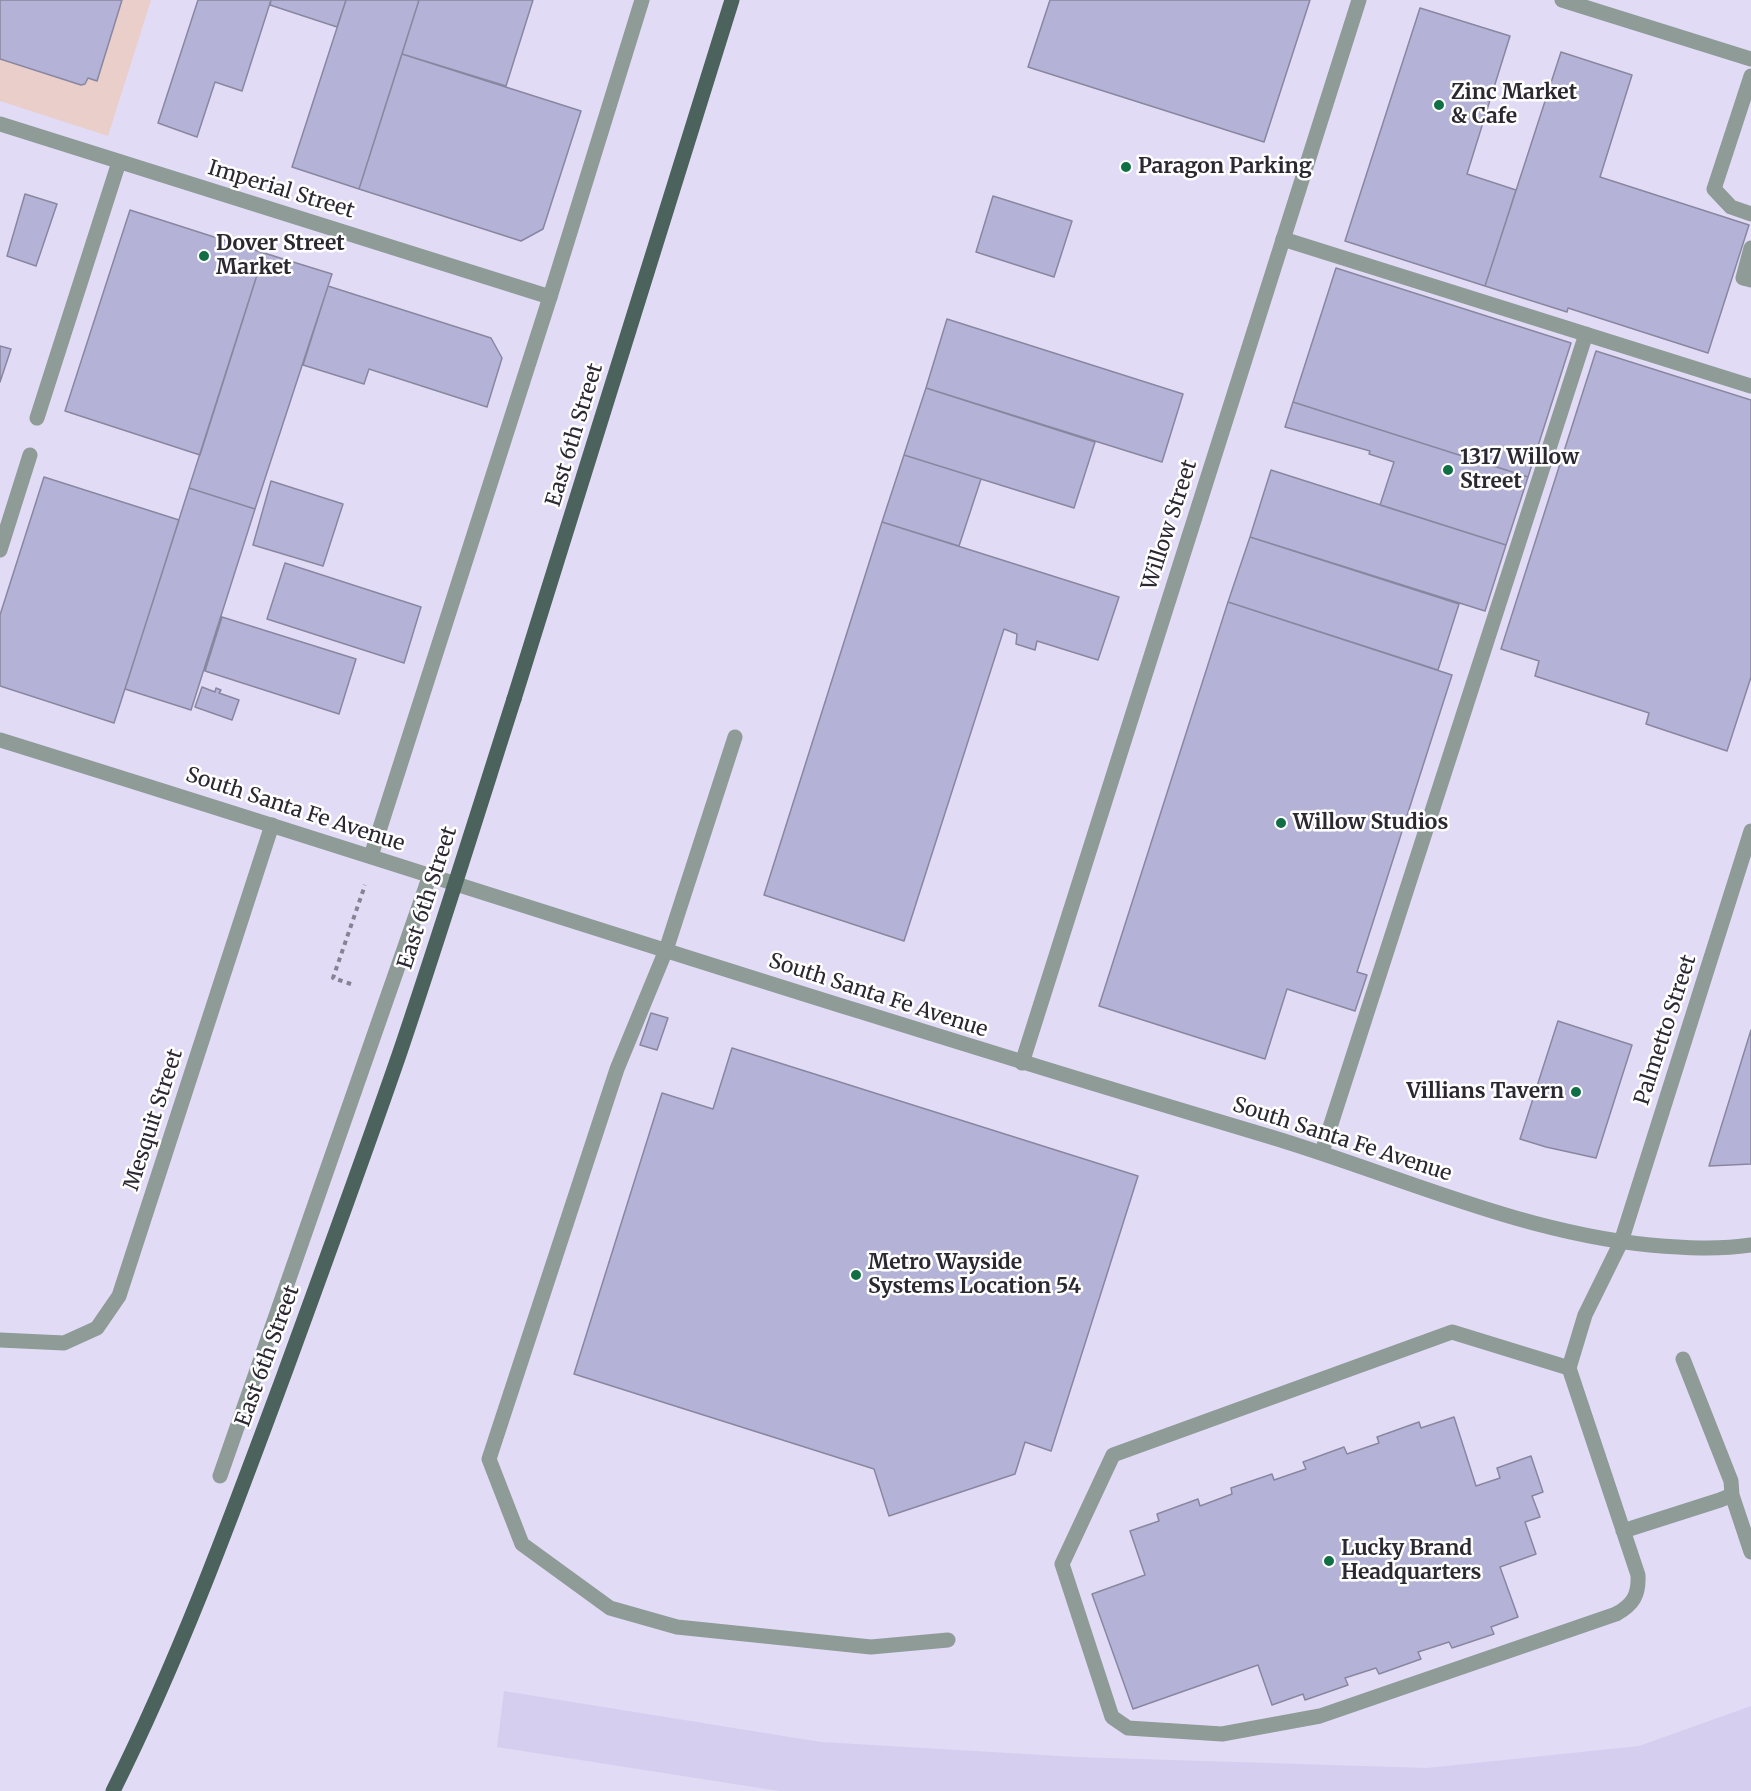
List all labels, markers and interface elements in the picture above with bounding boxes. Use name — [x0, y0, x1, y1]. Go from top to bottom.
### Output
place label: Zinc Market & Cafe — [1451, 80, 1577, 130]
marker: Zinc Market & Cafe — [1432, 98, 1446, 112]
place label: Paragon Parking — [1138, 154, 1312, 180]
street label: Imperial Street — [205, 156, 357, 224]
marker: Paragon Parking — [1119, 160, 1133, 174]
place label: Dover Street Market — [216, 231, 345, 281]
marker: Dover Street Market — [197, 249, 211, 263]
street label: East 6th Street — [541, 360, 609, 510]
place label: 1317 Willow Street — [1460, 445, 1579, 495]
street label: Willow Street — [1137, 457, 1203, 593]
marker: 1317 Willow Street — [1441, 463, 1455, 477]
street label: South Santa Fe Avenue — [182, 763, 408, 857]
place label: Willow Studios — [1293, 810, 1448, 836]
marker: Willow Studios — [1274, 816, 1288, 830]
street label: East 6th Street — [393, 824, 463, 972]
street label: South Santa Fe Avenue — [765, 949, 991, 1043]
street label: Palmetto Street — [1630, 952, 1702, 1108]
street label: Mesquit Street — [119, 1046, 189, 1194]
place label: Villians Tavern — [1407, 1079, 1564, 1105]
marker: Villians Tavern — [1569, 1085, 1583, 1099]
street label: South Santa Fe Avenue — [1229, 1093, 1455, 1187]
place label: Metro Wayside Systems Location 54 — [868, 1250, 1081, 1300]
marker: Metro Wayside Systems Location 54 — [849, 1268, 863, 1282]
street label: East 6th Street — [231, 1282, 305, 1430]
place label: Lucky Brand Headquarters — [1341, 1536, 1481, 1586]
marker: Lucky Brand Headquarters — [1322, 1554, 1336, 1568]

